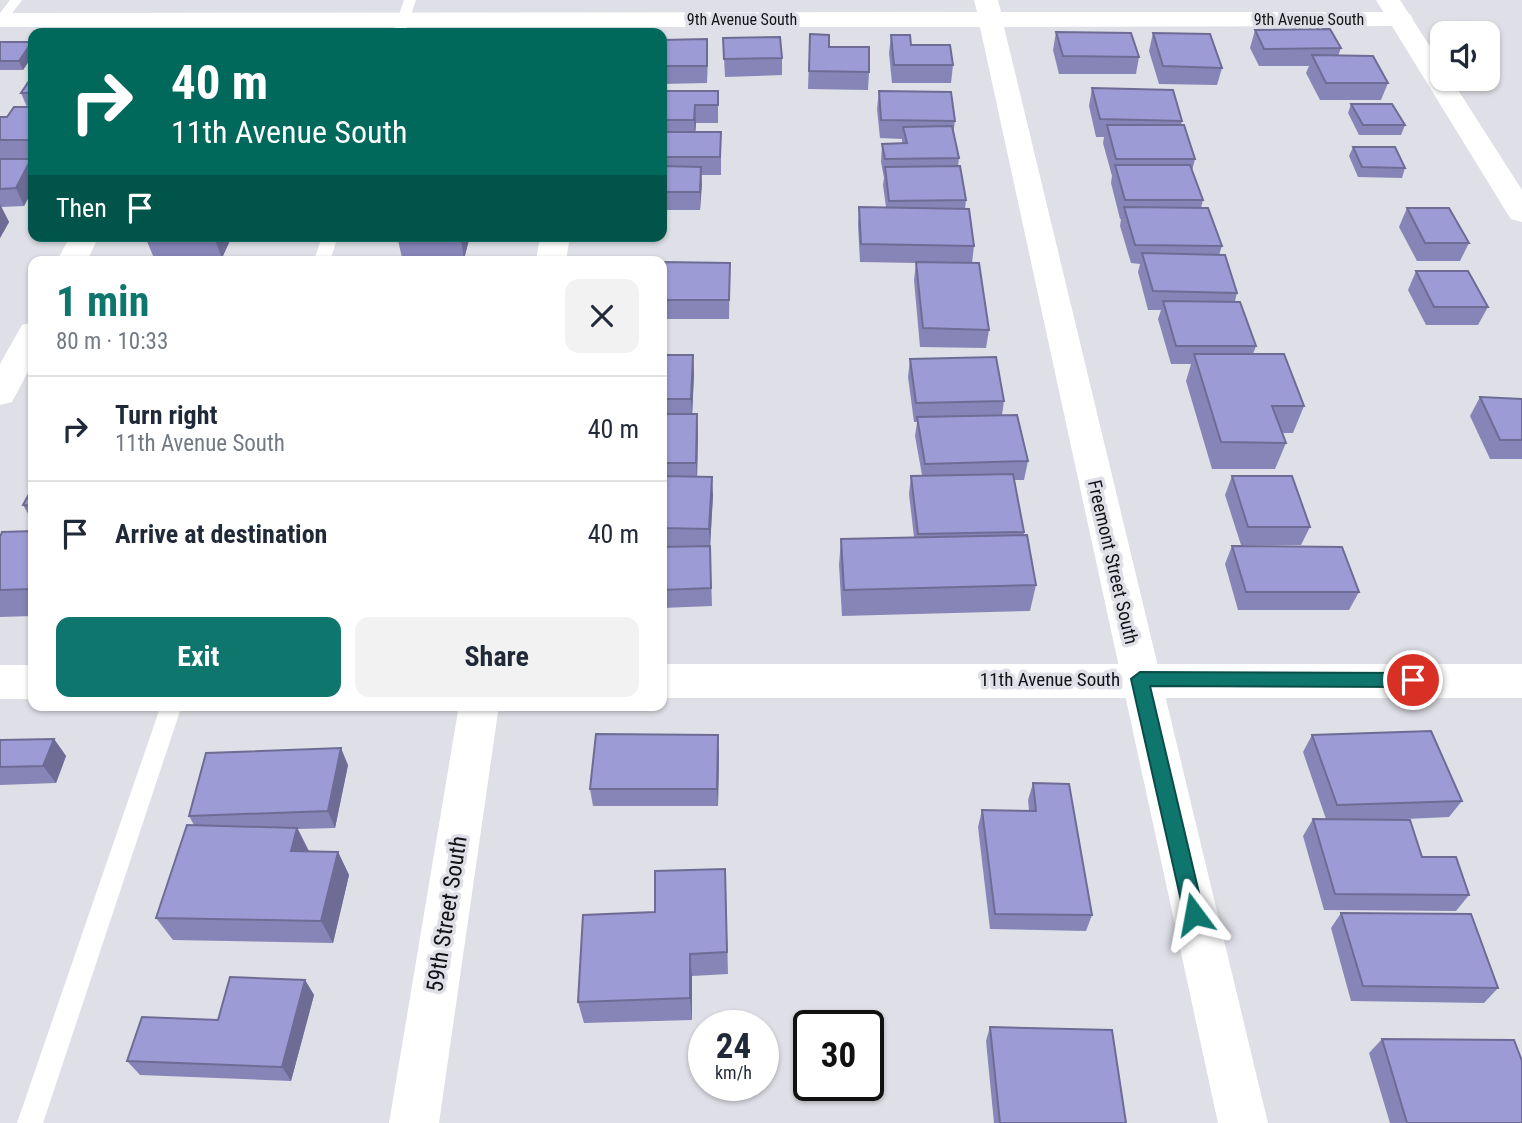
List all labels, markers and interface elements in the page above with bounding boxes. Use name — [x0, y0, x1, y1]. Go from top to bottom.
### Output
street label: 9th Avenue South — [687, 10, 797, 29]
street label: 9th Avenue South — [1254, 10, 1364, 29]
map controls — [1430, 21, 1500, 91]
button: sound — [1430, 21, 1500, 91]
text: 40 m — [171, 54, 268, 111]
icon: right — [56, 56, 147, 147]
text: 11th Avenue South — [171, 113, 407, 151]
icon: arrive — [121, 189, 159, 227]
text: Then — [56, 193, 107, 223]
text: 1 min — [56, 277, 149, 326]
button: close — [565, 279, 639, 353]
text: 80 m · 10:33 — [56, 328, 168, 355]
text: Turn right — [115, 400, 217, 430]
icon: right — [56, 410, 94, 448]
text: 40 m — [588, 414, 639, 444]
text: 11th Avenue South — [115, 430, 285, 457]
street label: Freemont Street South — [1083, 478, 1143, 646]
icon: arrive — [56, 515, 94, 553]
text: Arrive at destination — [115, 519, 327, 549]
text: 40 m — [588, 519, 639, 549]
button: Exit — [56, 617, 341, 697]
button: Share — [355, 617, 639, 697]
pin — [1383, 650, 1443, 710]
icon: arrive — [1394, 661, 1432, 699]
street label: 11th Avenue South — [980, 668, 1120, 691]
street label: 59th Street South — [421, 834, 473, 994]
position arrow — [1157, 877, 1231, 951]
speed limit sign: 30 — [793, 1010, 884, 1101]
text: 24 — [716, 1026, 751, 1067]
text: km/h — [715, 1062, 752, 1083]

